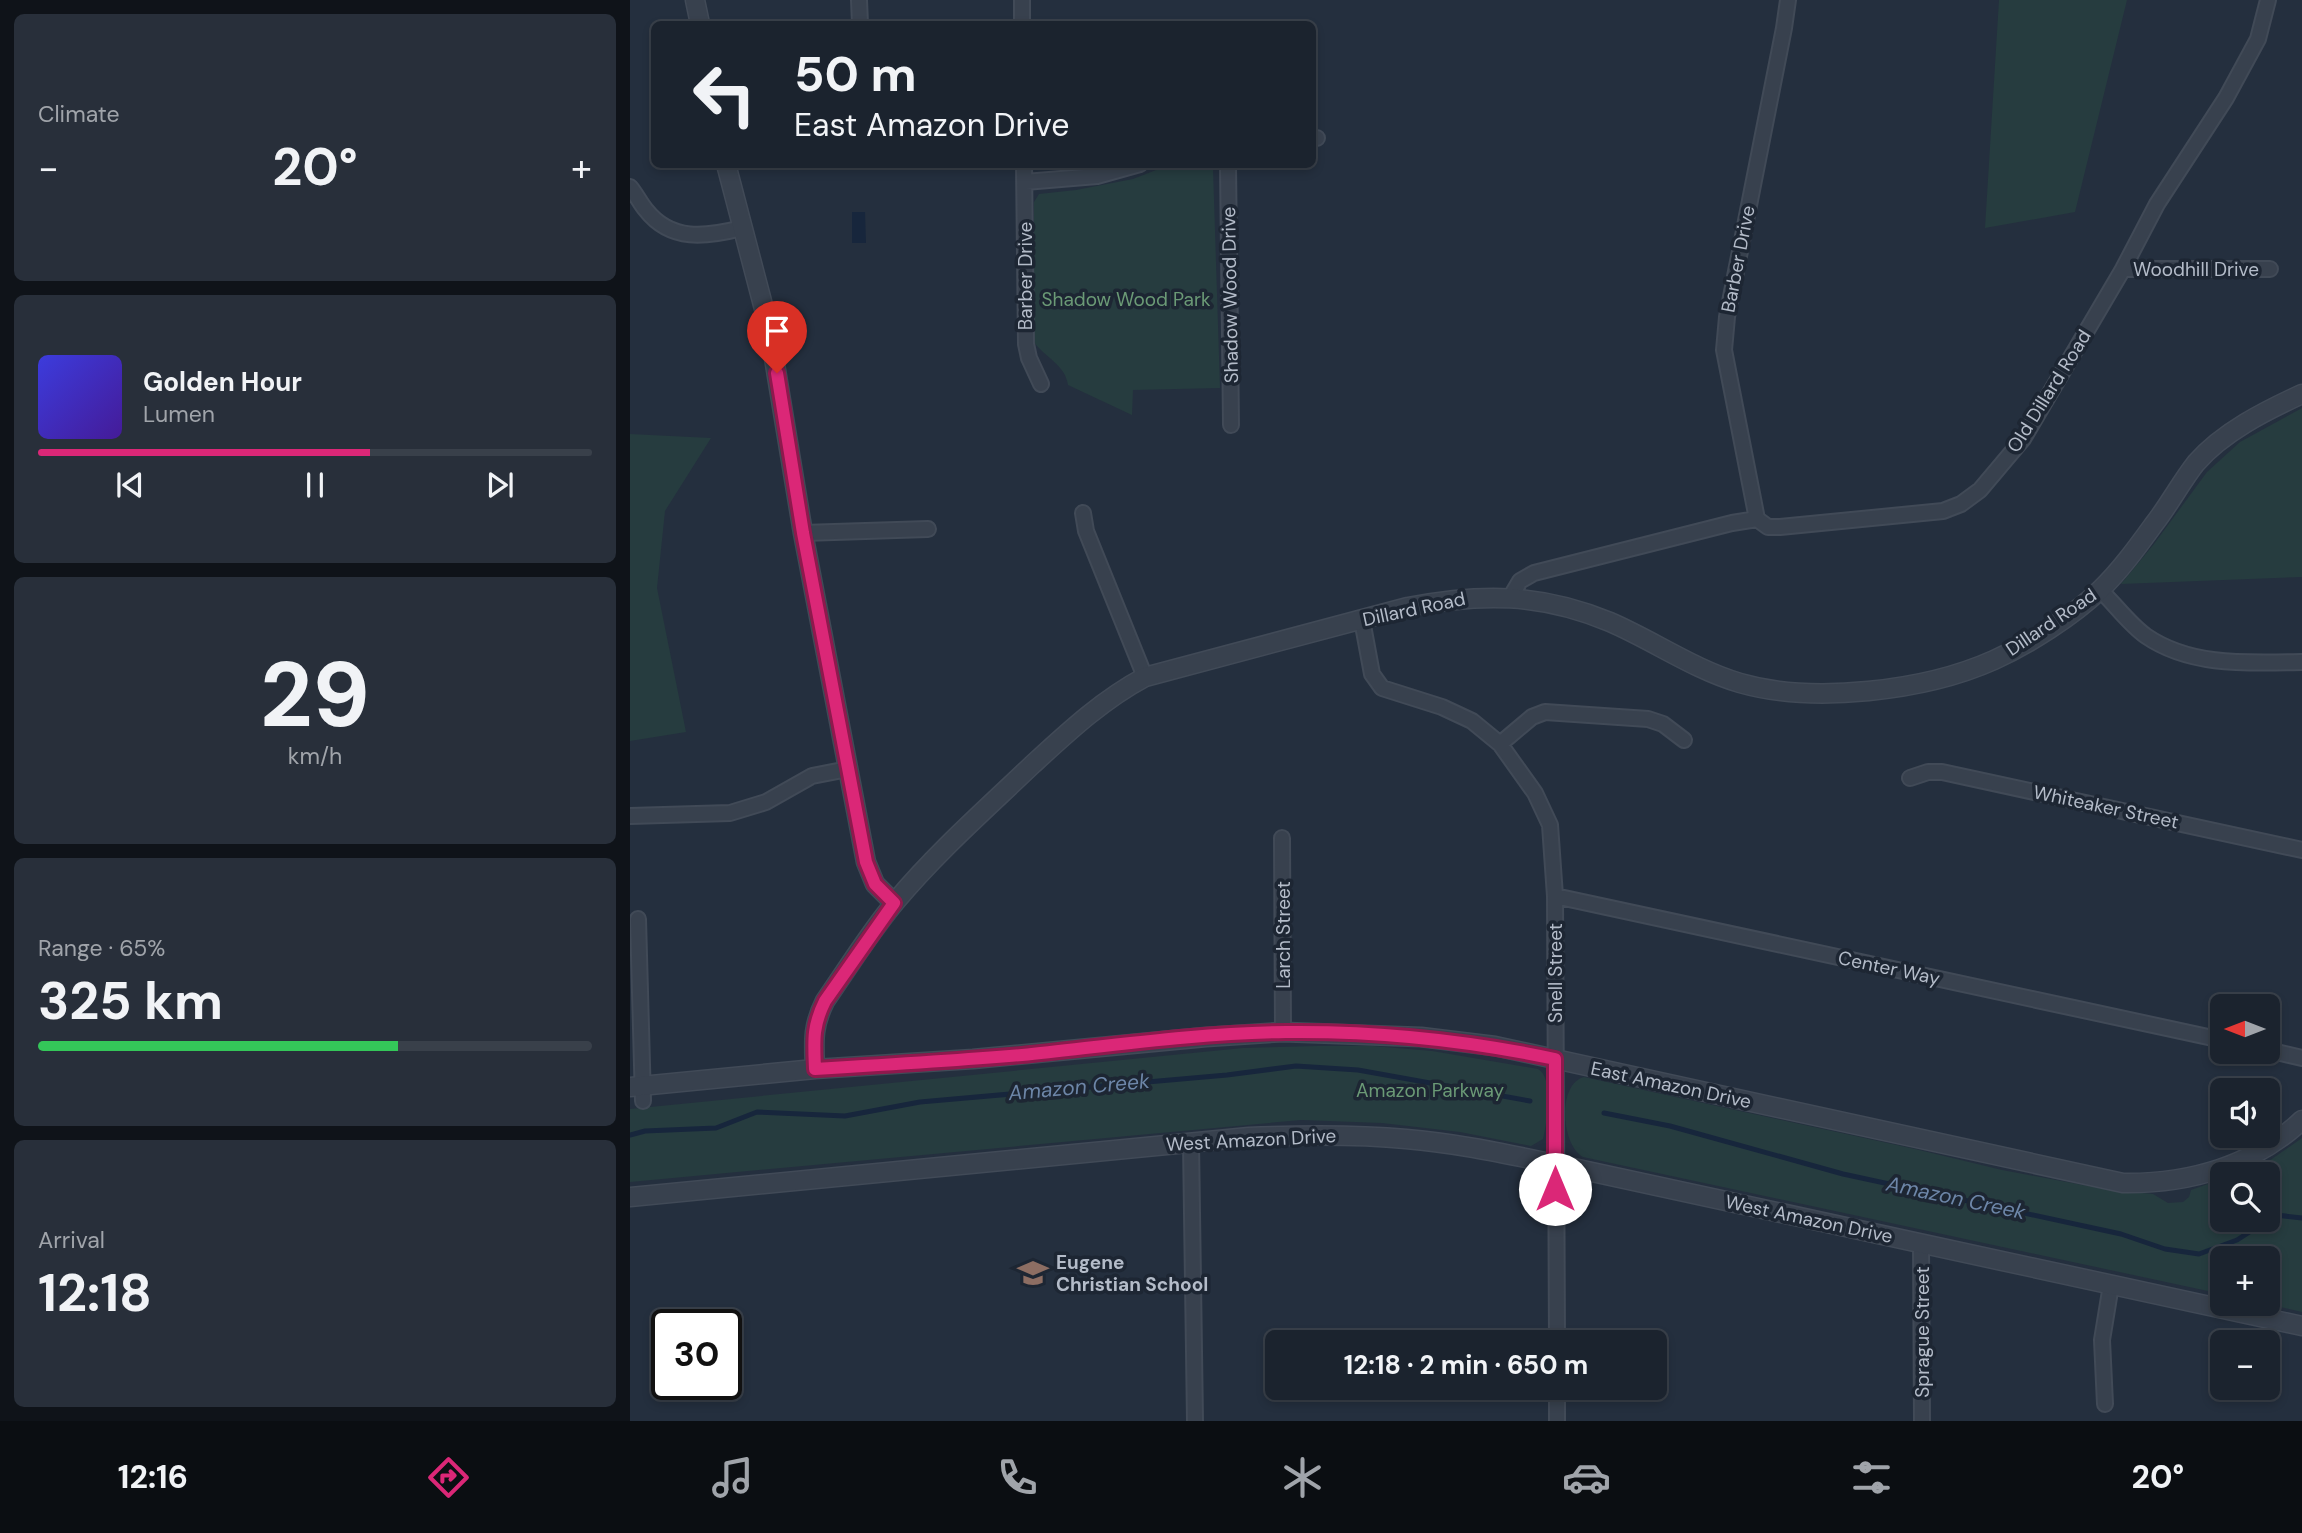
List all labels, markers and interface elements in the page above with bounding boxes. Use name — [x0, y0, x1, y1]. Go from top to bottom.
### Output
text: 50 m — [794, 42, 917, 106]
icon: left — [679, 49, 770, 140]
text: Climate — [38, 99, 120, 129]
text: East Amazon Drive — [794, 104, 1069, 146]
text: 20° — [272, 133, 358, 201]
text: − — [38, 143, 59, 193]
text: + — [571, 143, 592, 193]
street label: Barber Drive — [1715, 203, 1761, 315]
street label: Shadow Wood Drive — [1216, 207, 1244, 383]
street label: Barber Drive — [1013, 222, 1038, 330]
street label: Woodhill Drive — [2133, 257, 2259, 282]
park label: Shadow Wood Park — [1041, 287, 1211, 312]
pin — [747, 301, 807, 373]
icon: arrive — [758, 312, 796, 350]
street label: Old Dillard Road — [2001, 325, 2097, 457]
text: Golden Hour — [143, 365, 302, 399]
text: Lumen — [143, 399, 215, 429]
icon: previous — [111, 466, 149, 504]
icon: pause — [296, 466, 334, 504]
icon: next — [481, 466, 519, 504]
street label: Dillard Road — [2001, 582, 2101, 662]
street label: Dillard Road — [1360, 586, 1468, 632]
text: 29 — [260, 636, 370, 754]
text: km/h — [288, 741, 342, 771]
street label: Whiteaker Street — [2031, 779, 2181, 835]
street label: Larch Street — [1271, 881, 1296, 989]
street label: Snell Street — [1543, 923, 1568, 1023]
text: Range · 65% — [38, 933, 165, 963]
street label: Center Way — [1836, 945, 1943, 991]
text: 325 km — [38, 967, 223, 1035]
north arrow — [2210, 994, 2280, 1064]
map controls — [2210, 994, 2280, 1400]
street label: East Amazon Drive — [1588, 1056, 1754, 1114]
water label: Amazon Creek — [1006, 1067, 1151, 1107]
park label: Amazon Parkway — [1356, 1078, 1504, 1103]
button: sound — [2210, 1078, 2280, 1148]
street label: West Amazon Drive — [1165, 1123, 1337, 1157]
position arrow — [1518, 1152, 1592, 1226]
button: search — [2210, 1162, 2280, 1232]
water label: Amazon Creek — [1883, 1169, 2028, 1226]
street label: West Amazon Drive — [1723, 1189, 1895, 1249]
text: Arrival — [38, 1225, 105, 1255]
button: + — [2210, 1246, 2280, 1316]
place label: Eugene Christian School — [1056, 1250, 1208, 1297]
school or university icon: Eugene Christian School — [1016, 1256, 1050, 1290]
text: 12:18 — [38, 1259, 152, 1327]
street label: Sprague Street — [1910, 1266, 1935, 1398]
speed limit sign: 30 — [651, 1309, 742, 1400]
button: − — [2210, 1330, 2280, 1400]
text: 12:18 · 2 min · 650 m — [1344, 1348, 1588, 1382]
icon: directions — [424, 1453, 473, 1502]
icon: music — [708, 1453, 757, 1502]
icon: phone — [993, 1453, 1042, 1502]
icon: climate — [1278, 1453, 1327, 1502]
icon: car — [1562, 1453, 1611, 1502]
icon: filters — [1847, 1453, 1896, 1502]
text: 12:16 — [118, 1456, 188, 1498]
text: 20° — [2132, 1456, 2184, 1498]

